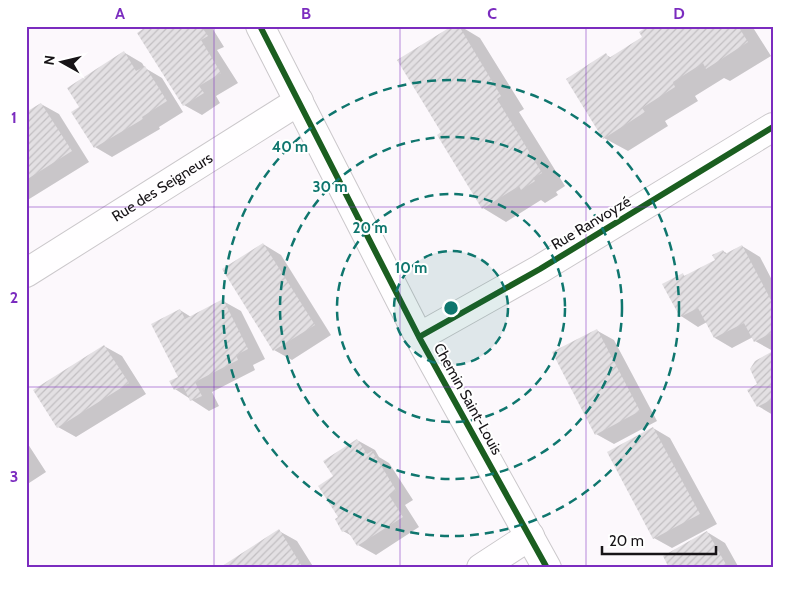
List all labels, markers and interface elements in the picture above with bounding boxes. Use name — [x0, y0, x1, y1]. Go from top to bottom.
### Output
text: A — [115, 4, 125, 23]
text: B — [301, 4, 311, 23]
text: C — [487, 4, 497, 23]
text: D — [673, 4, 685, 23]
north arrow — [38, 38, 88, 88]
text: N — [40, 54, 59, 66]
text: 1 — [11, 108, 17, 127]
text: 40 m — [272, 138, 308, 156]
street label: Rue des Seigneurs — [109, 149, 216, 226]
text: 30 m — [312, 178, 348, 196]
street label: Rue Ranvoyzé — [548, 192, 634, 254]
text: 20 m — [353, 219, 387, 237]
text: 10 m — [395, 259, 427, 277]
text: 2 — [10, 288, 18, 307]
centre of rings — [442, 299, 460, 317]
street label: Chemin Saint-Louis — [430, 340, 506, 458]
text: 3 — [10, 467, 18, 486]
scale bar — [602, 524, 715, 556]
text: 20 m — [609, 532, 644, 550]

